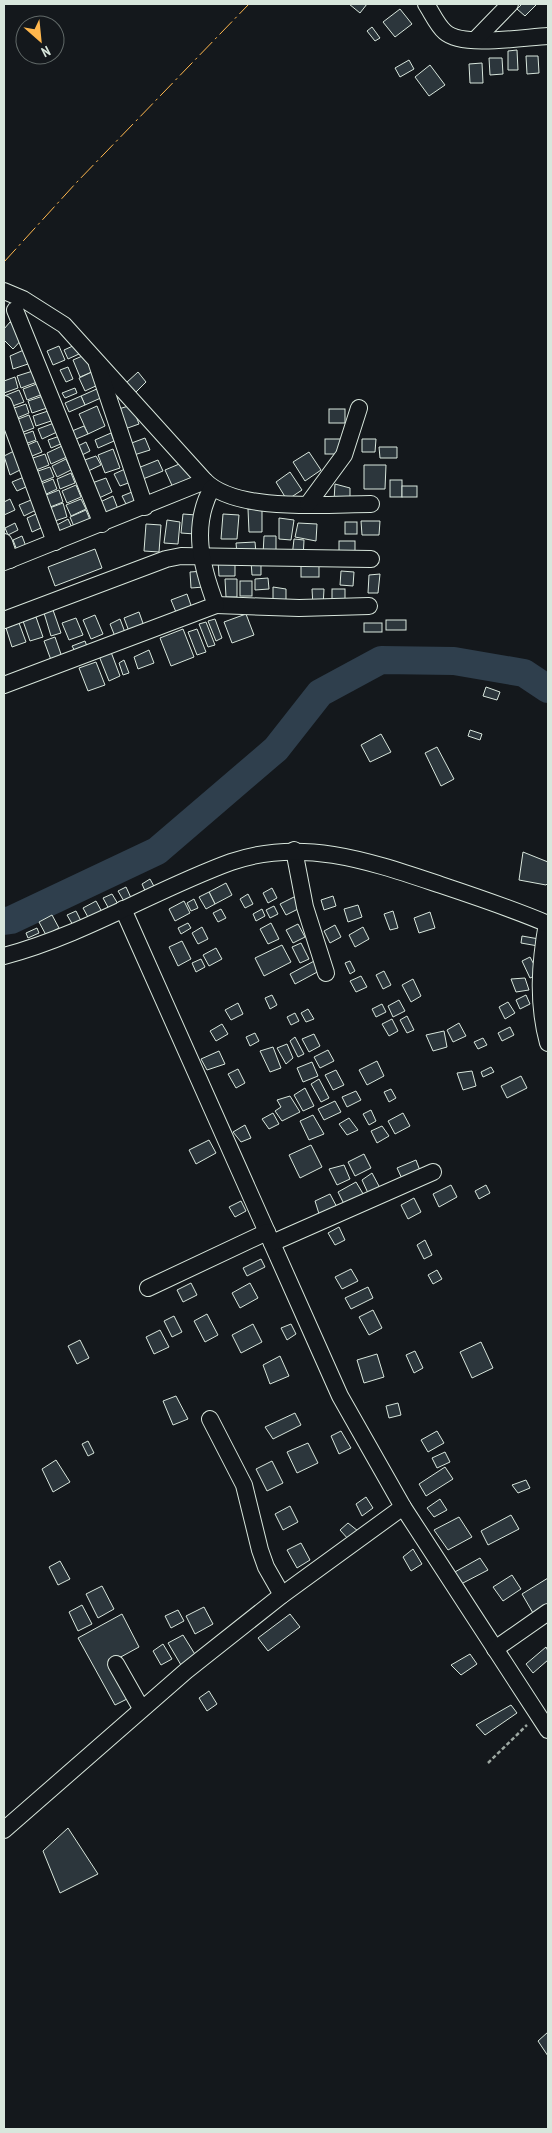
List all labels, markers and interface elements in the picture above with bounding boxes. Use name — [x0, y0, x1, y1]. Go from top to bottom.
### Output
north arrow — [15, 15, 65, 65]
text: N — [38, 42, 53, 61]

